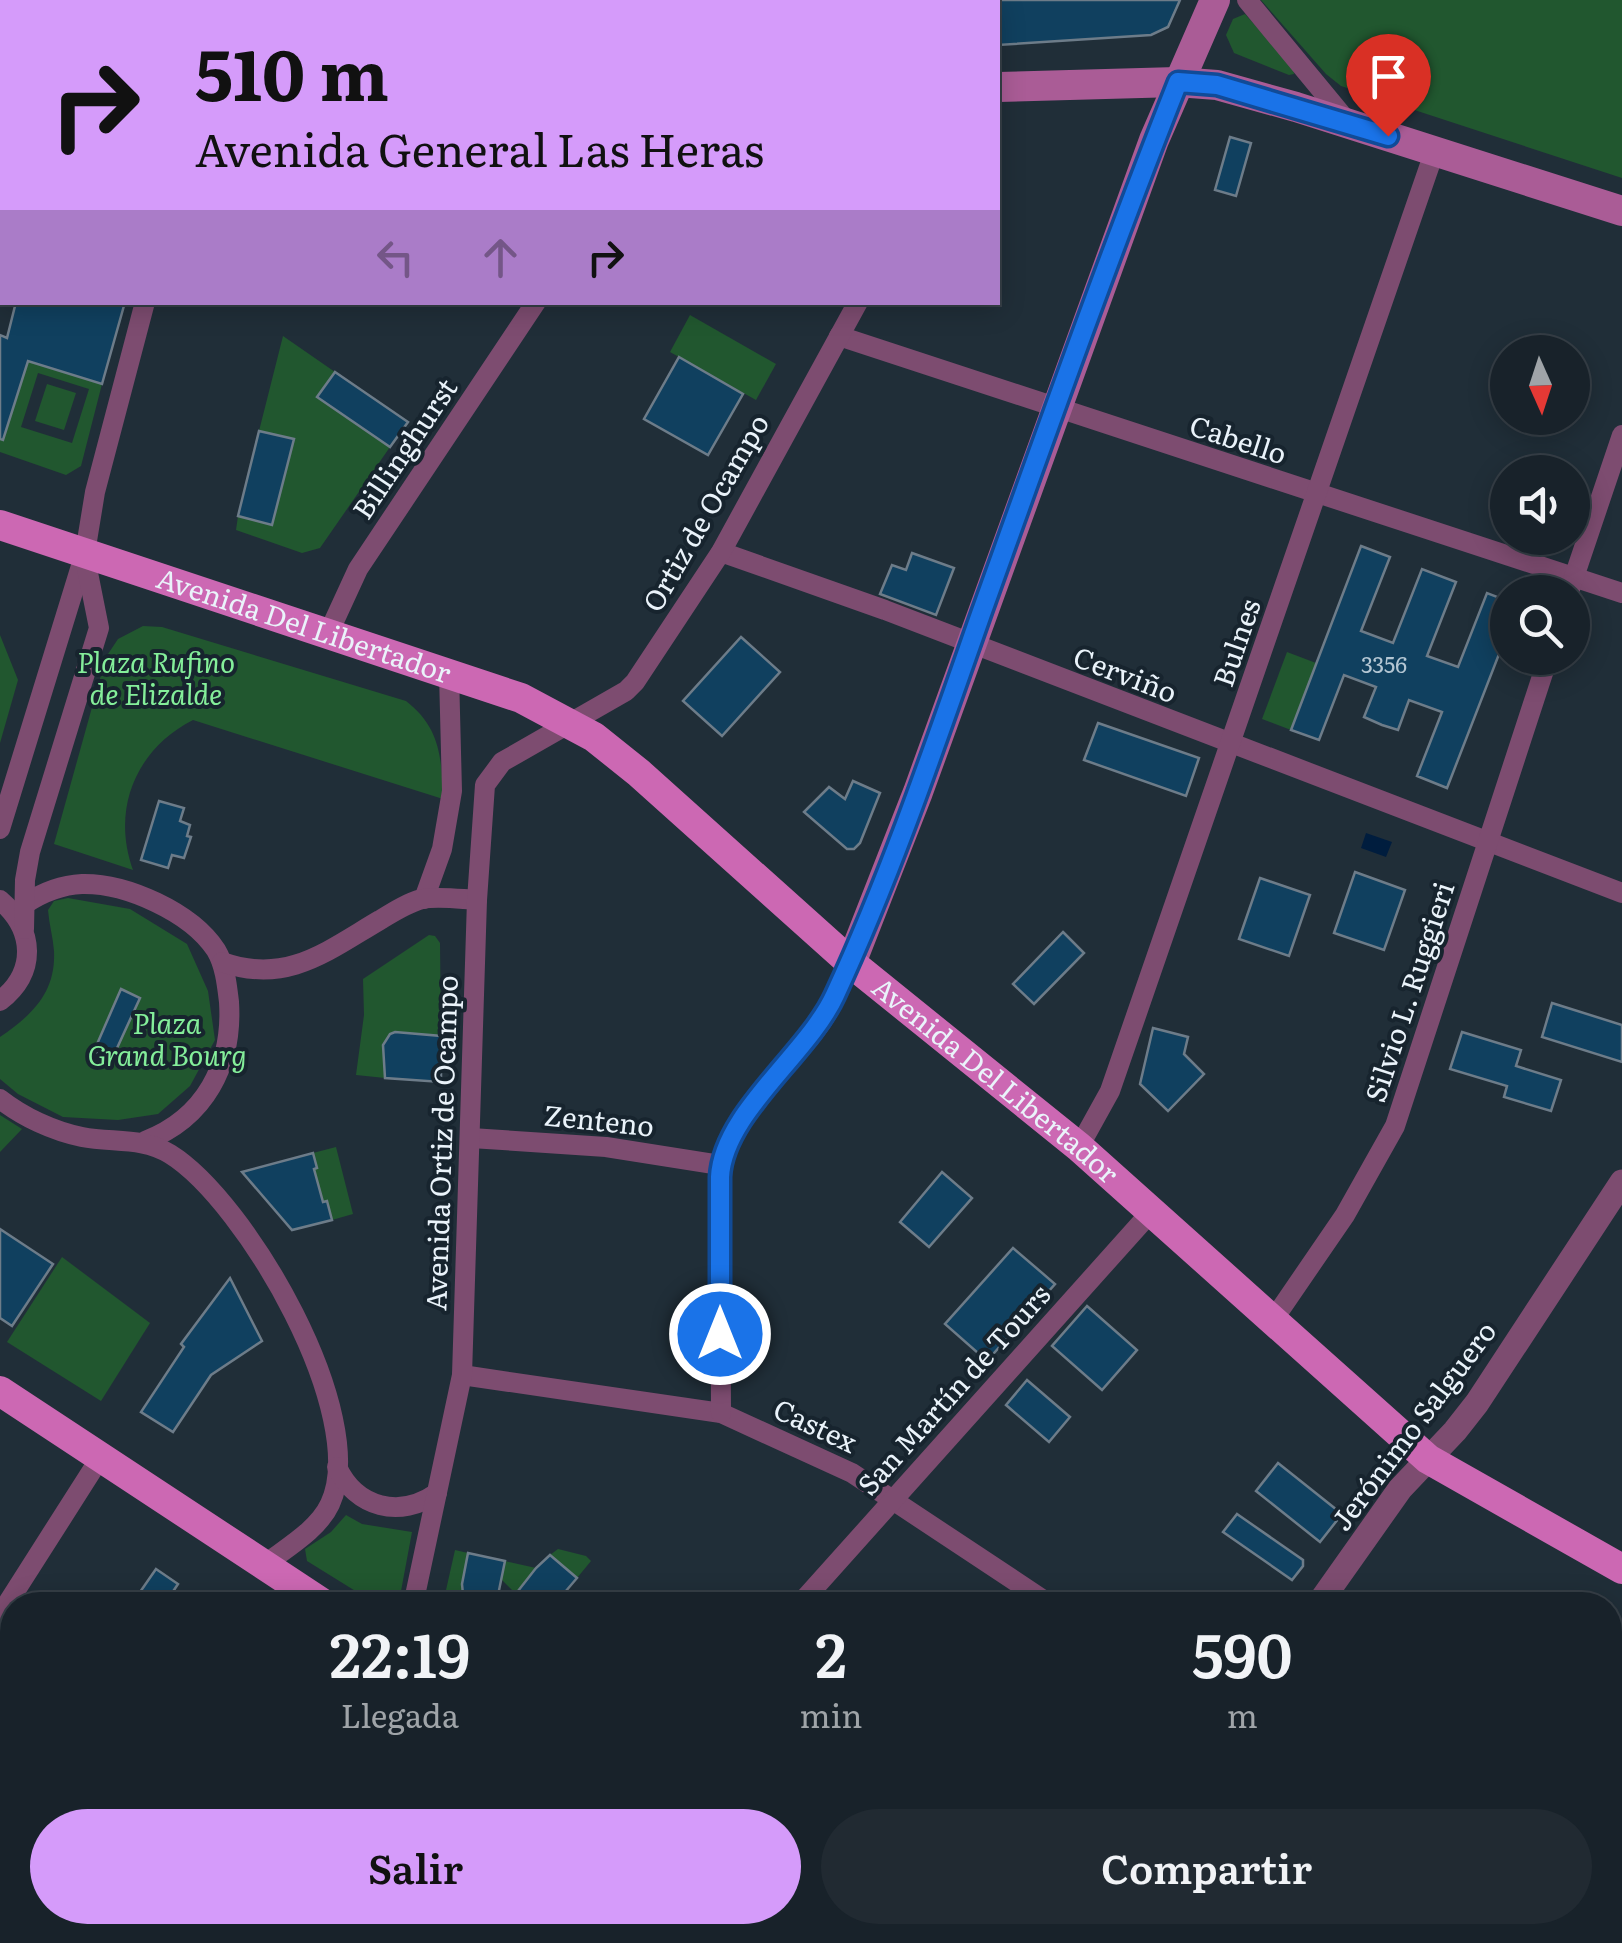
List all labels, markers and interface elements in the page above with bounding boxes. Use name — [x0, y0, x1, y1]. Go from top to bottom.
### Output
text: 510 m — [195, 19, 389, 123]
pin — [1346, 34, 1431, 137]
icon: right — [30, 40, 160, 170]
icon: arrive — [1361, 49, 1416, 104]
text: Avenida General Las Heras — [195, 114, 764, 181]
icon: left — [368, 230, 423, 285]
icon: ahead — [473, 230, 528, 285]
icon: right — [578, 230, 633, 285]
north arrow — [1490, 335, 1590, 435]
map controls — [1490, 335, 1590, 675]
street label: Billinghurst — [341, 368, 467, 527]
street label: Cabello — [1185, 403, 1292, 473]
street label: Ortiz de Ocampo — [631, 405, 778, 619]
button: sound — [1490, 455, 1590, 555]
street label: Avenida Del Libertador — [152, 556, 458, 693]
button: search — [1490, 575, 1590, 675]
street label: Bulnes — [1201, 593, 1270, 692]
street label: Cerviño — [1068, 634, 1184, 712]
park label: Plaza Rufino de Elizalde — [77, 640, 235, 714]
house number: 3356 — [1361, 647, 1407, 680]
street label: Silvio L. Ruggieri — [1353, 876, 1464, 1107]
street label: Avenida Del Libertador — [864, 965, 1130, 1193]
street label: Avenida Ortiz de Ocampo — [413, 974, 467, 1311]
park label: Plaza Grand Bourg — [87, 1001, 247, 1075]
street label: Zenteno — [542, 1092, 656, 1146]
street label: San Martín de Tours — [846, 1274, 1059, 1504]
position arrow — [668, 1282, 772, 1386]
street label: Jerónimo Salguero — [1320, 1311, 1505, 1538]
street label: Castex — [767, 1387, 865, 1462]
text: 22:19 — [329, 1607, 470, 1696]
text: 2 — [815, 1607, 847, 1696]
text: 590 — [1192, 1607, 1293, 1696]
text: Llegada — [341, 1690, 459, 1738]
text: min — [800, 1690, 863, 1738]
text: m — [1227, 1690, 1258, 1738]
button: Salir — [30, 1809, 801, 1924]
button: Compartir — [821, 1809, 1592, 1924]

